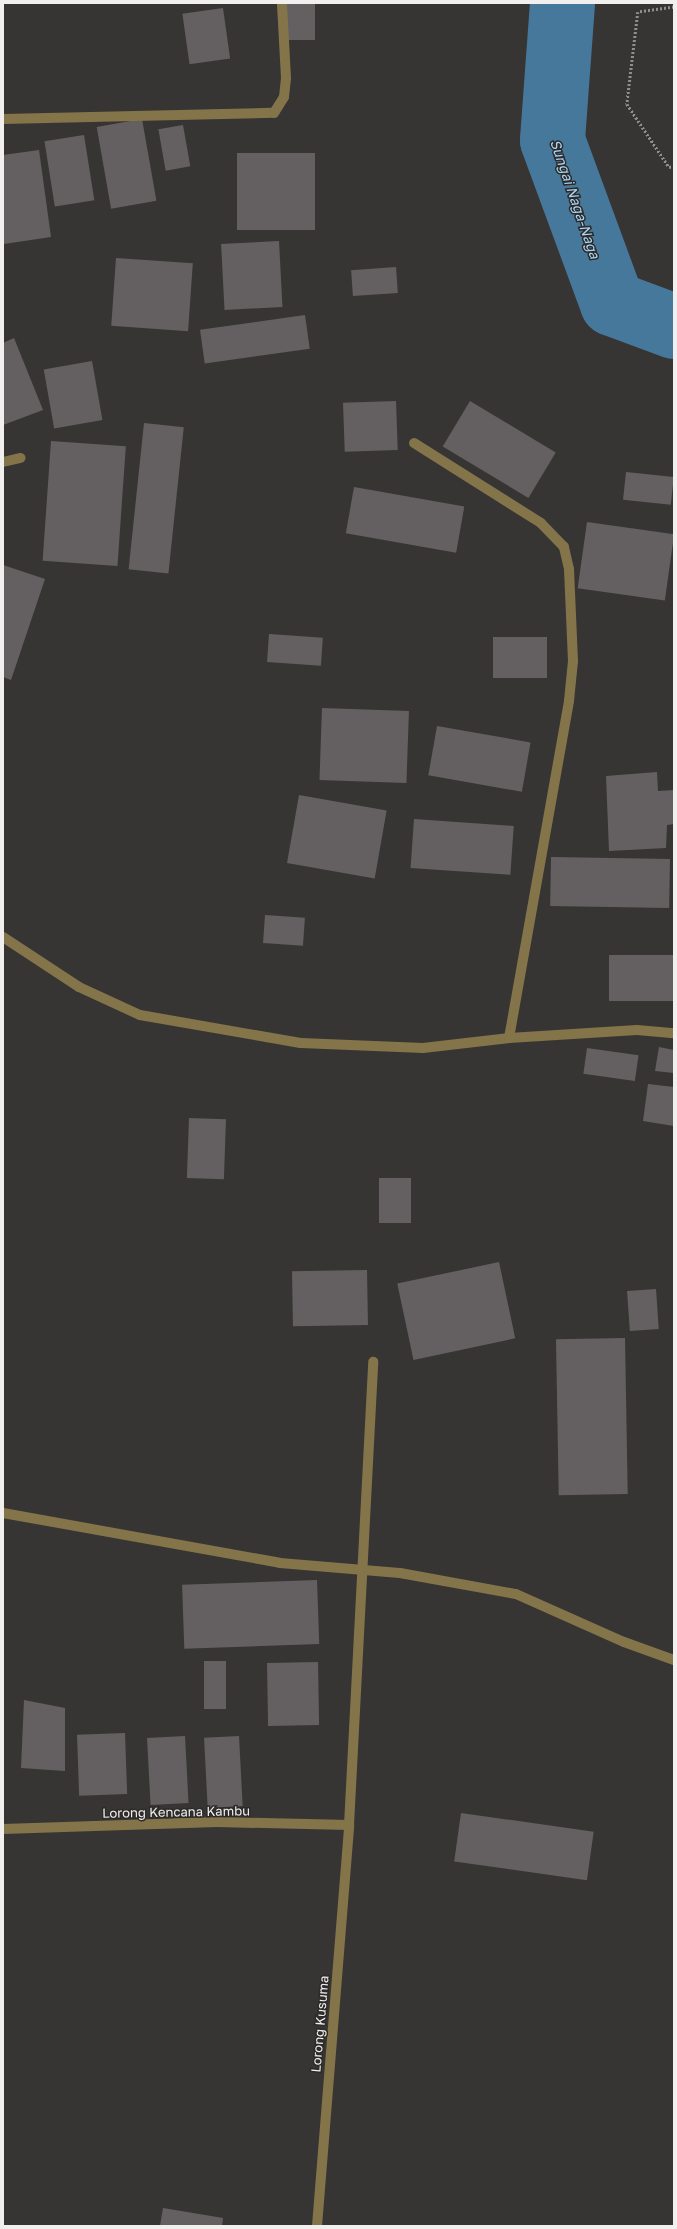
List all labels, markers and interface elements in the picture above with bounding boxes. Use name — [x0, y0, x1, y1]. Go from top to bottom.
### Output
water label: Sungai Naga-Naga — [547, 137, 603, 261]
street label: Lorong Kencana Kambu — [102, 1803, 250, 1821]
street label: Lorong Kusuma — [308, 1975, 332, 2073]

